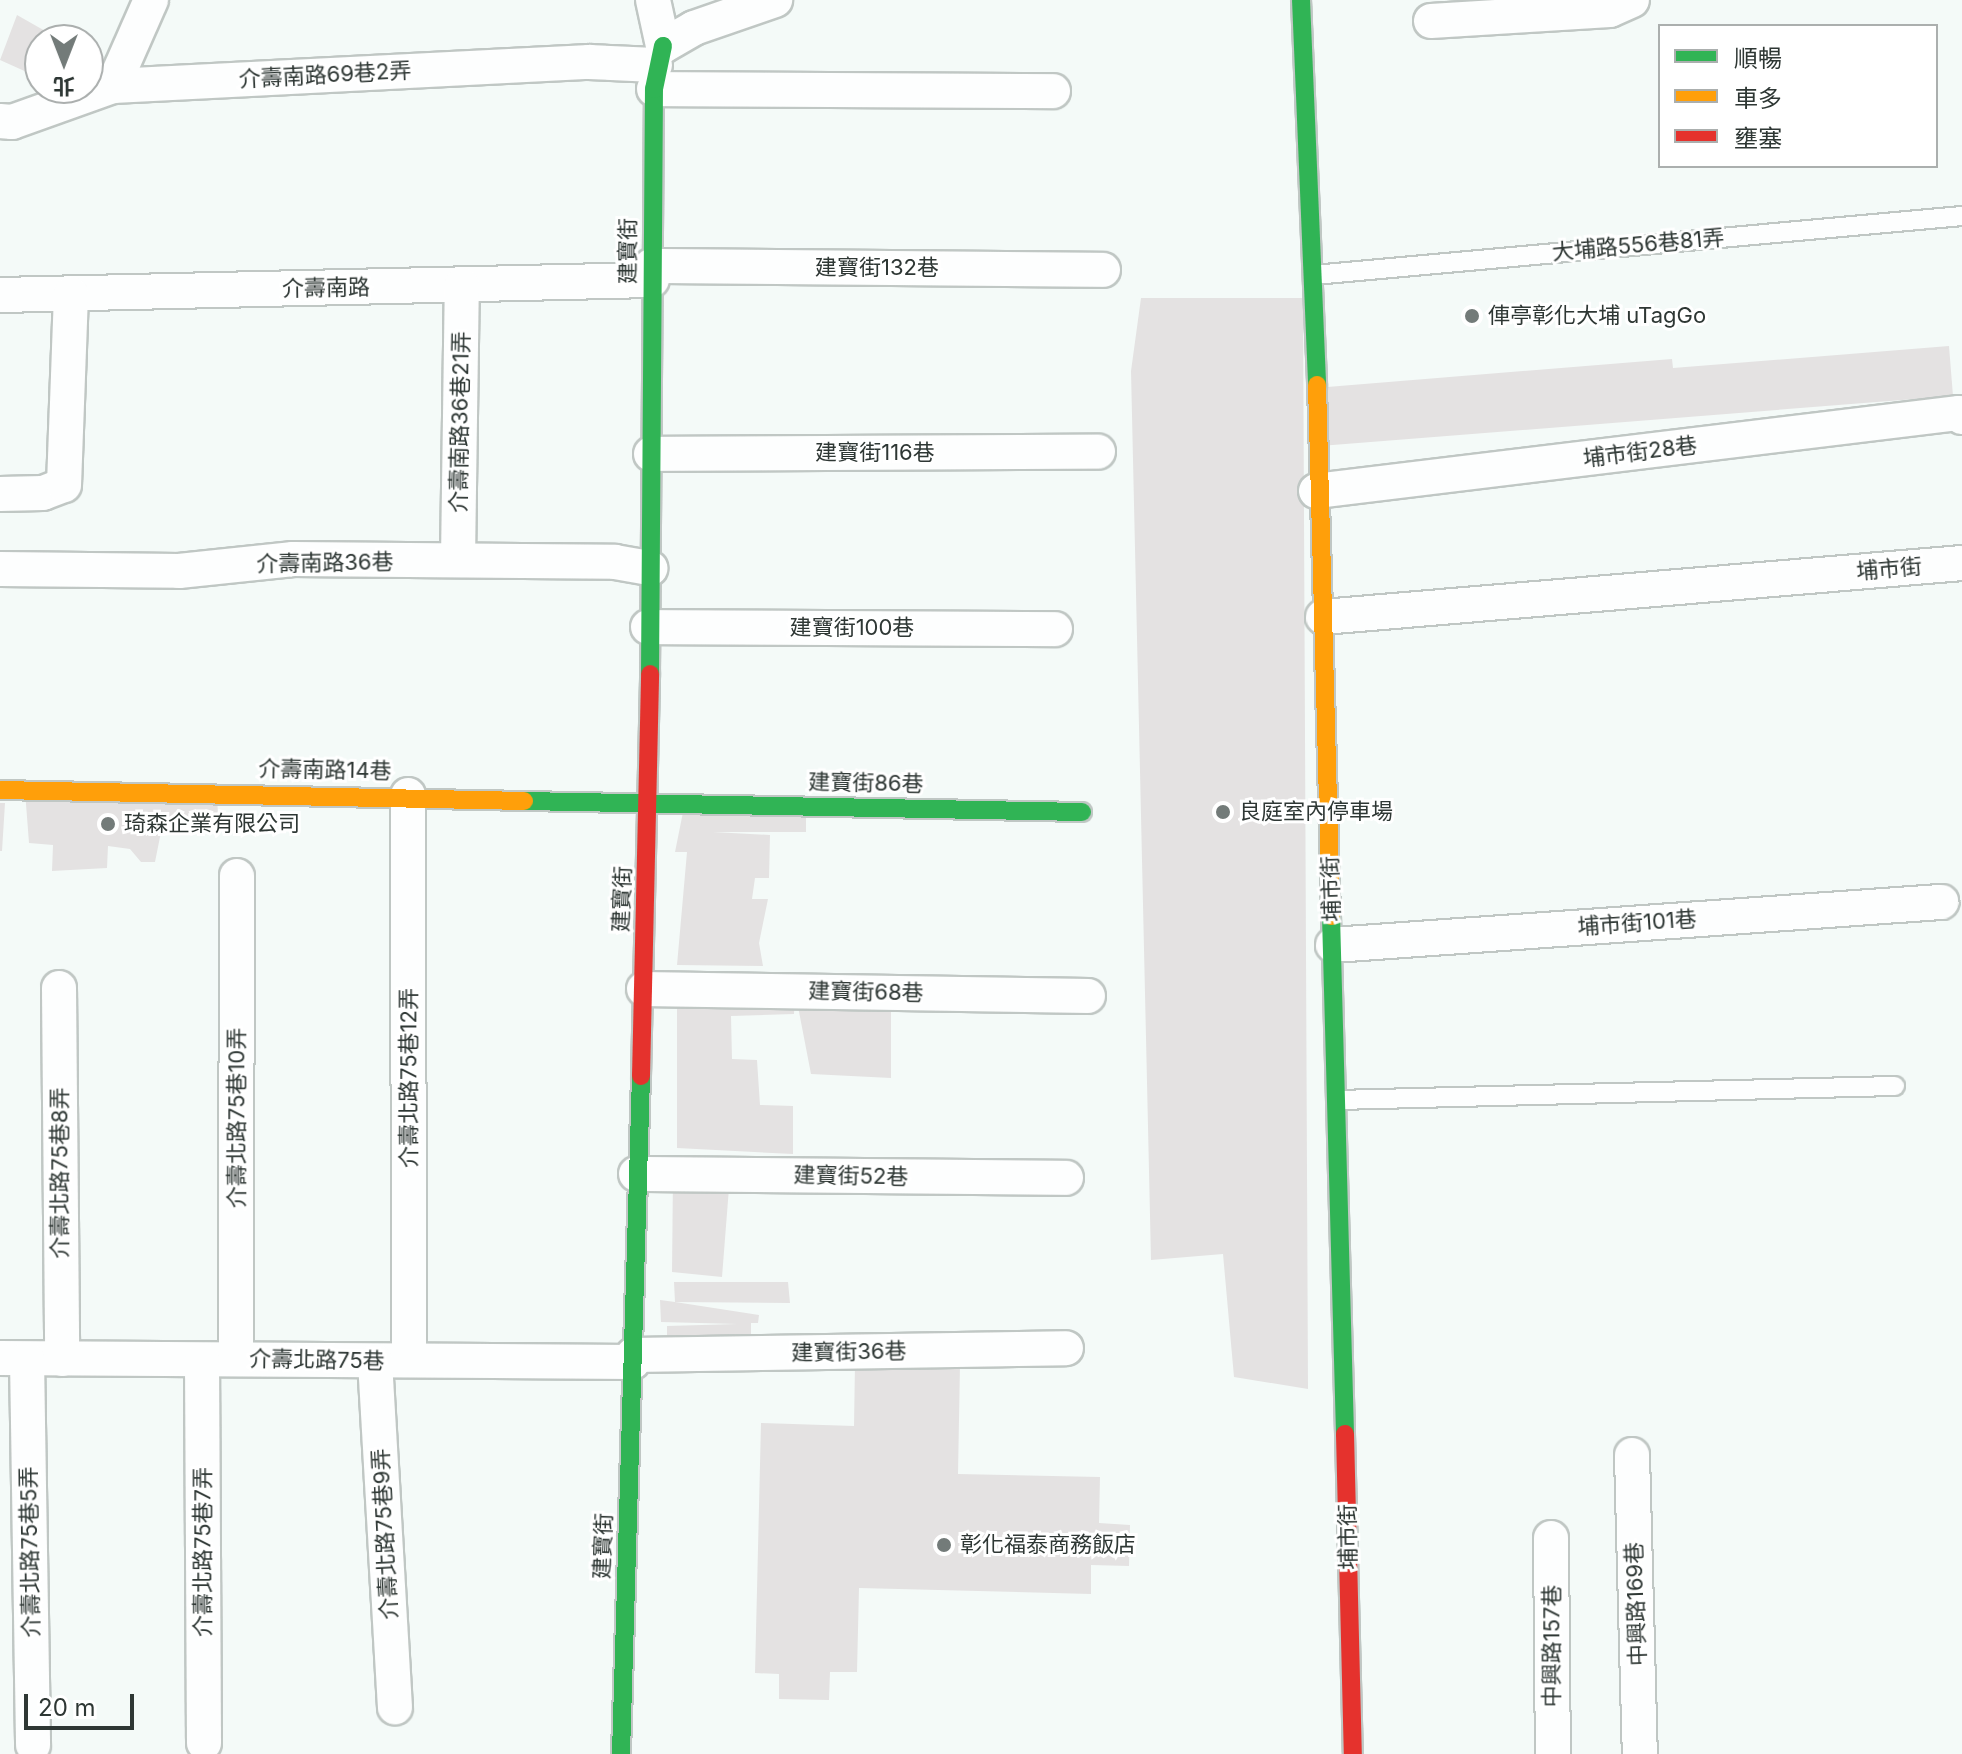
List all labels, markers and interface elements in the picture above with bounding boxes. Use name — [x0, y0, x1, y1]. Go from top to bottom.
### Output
north arrow — [24, 24, 104, 104]
legend — [1658, 24, 1938, 168]
text: 順暢 — [1734, 44, 1782, 73]
street label: 介壽南路69巷2弄 — [238, 57, 412, 93]
text: 北 — [53, 73, 75, 99]
text: 車多 — [1734, 84, 1782, 113]
text: 壅塞 — [1734, 124, 1782, 153]
street label: 建寶街 — [615, 218, 641, 284]
street label: 大埔路556巷81弄 — [1551, 224, 1725, 266]
street label: 建寶街132巷 — [815, 255, 939, 281]
street label: 介壽南路 — [282, 274, 370, 302]
place label: 俥亭彰化大埔 uTagGo — [1488, 303, 1706, 329]
marker: 俥亭彰化大埔 uTagGo — [1463, 307, 1481, 325]
street label: 介壽南路36巷21弄 — [445, 331, 475, 513]
street label: 埔市街28巷 — [1581, 432, 1699, 472]
street label: 建寶街116巷 — [815, 440, 935, 466]
street label: 介壽南路36巷 — [256, 549, 394, 577]
street label: 埔市街 — [1855, 553, 1923, 585]
street label: 建寶街100巷 — [790, 615, 914, 641]
street label: 介壽南路14巷 — [258, 756, 392, 784]
street label: 建寶街86巷 — [808, 769, 924, 797]
place label: 良庭室內停車場 — [1239, 799, 1393, 825]
marker: 良庭室內停車場 — [1214, 803, 1232, 821]
place label: 琦森企業有限公司 — [124, 811, 300, 837]
marker: 琦森企業有限公司 — [99, 815, 117, 833]
street label: 埔市街 — [1317, 856, 1345, 922]
street label: 建寶街 — [608, 866, 636, 932]
street label: 埔市街101巷 — [1576, 906, 1698, 940]
street label: 建寶街68巷 — [808, 978, 924, 1006]
street label: 介壽北路75巷12弄 — [396, 988, 422, 1168]
street label: 介壽北路75巷10弄 — [224, 1028, 250, 1208]
street label: 介壽北路75巷8弄 — [47, 1087, 73, 1259]
street label: 建寶街52巷 — [793, 1162, 909, 1190]
street label: 建寶街36巷 — [791, 1338, 907, 1366]
street label: 介壽北路75巷 — [249, 1346, 385, 1374]
street label: 介壽北路75巷9弄 — [367, 1448, 403, 1620]
street label: 介壽北路75巷5弄 — [15, 1466, 45, 1638]
street label: 介壽北路75巷7弄 — [190, 1467, 216, 1637]
street label: 埔市街 — [1334, 1504, 1362, 1570]
street label: 建寶街 — [589, 1513, 617, 1579]
place label: 彰化福泰商務飯店 — [960, 1532, 1136, 1558]
marker: 彰化福泰商務飯店 — [935, 1536, 953, 1554]
street label: 中興路169巷 — [1621, 1541, 1651, 1667]
street label: 中興路157巷 — [1539, 1585, 1565, 1707]
scale bar — [28, 1678, 138, 1728]
text: 20 m — [38, 1693, 96, 1722]

